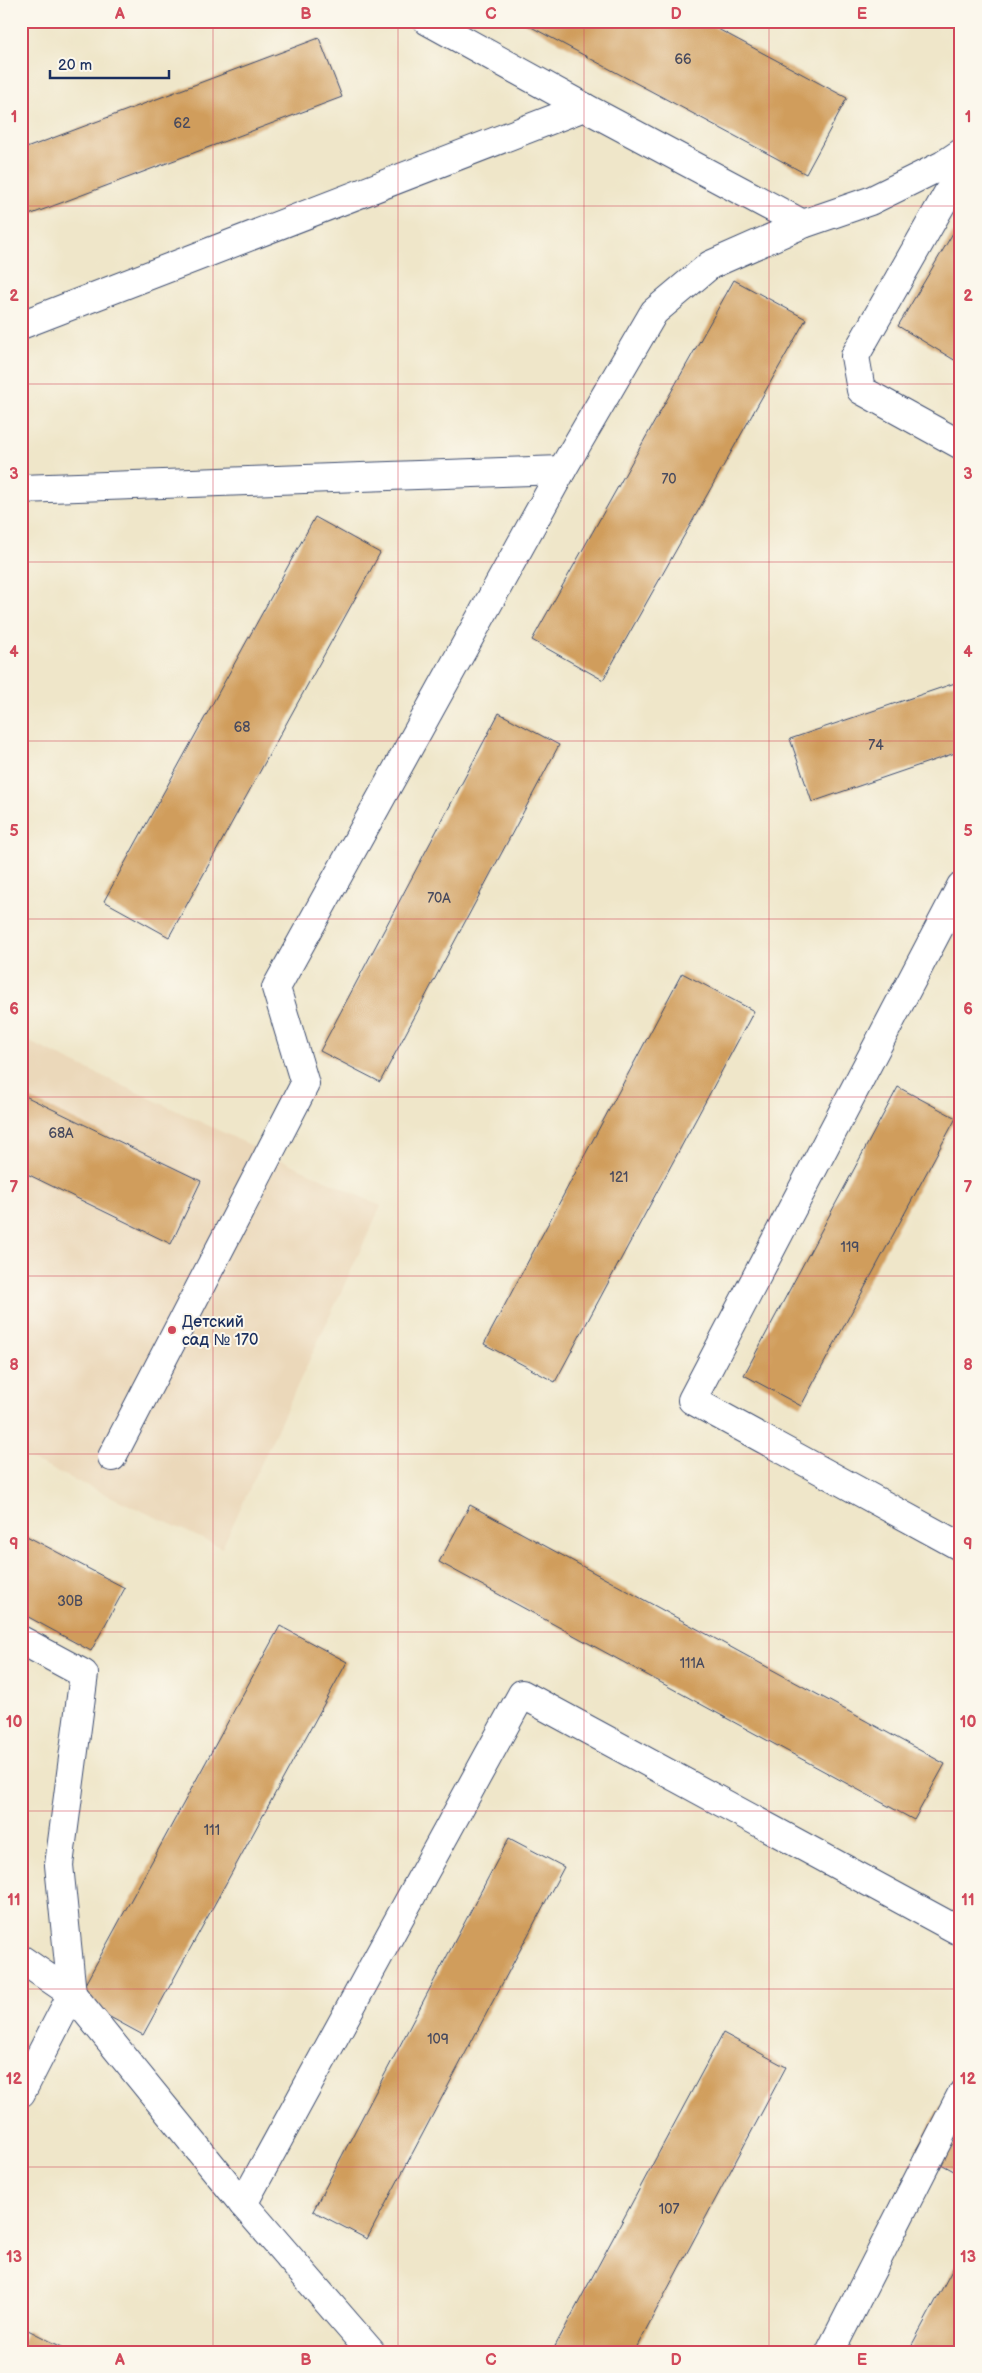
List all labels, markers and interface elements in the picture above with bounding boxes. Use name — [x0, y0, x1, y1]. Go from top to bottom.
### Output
text: A — [114, 5, 125, 24]
text: B — [300, 5, 312, 24]
text: C — [485, 5, 497, 24]
text: D — [670, 5, 682, 24]
text: E — [857, 5, 867, 24]
scale bar — [50, 48, 169, 80]
house number: 66 — [674, 51, 692, 68]
text: 20 m — [58, 56, 92, 75]
text: 1 — [11, 108, 17, 127]
text: 1 — [965, 108, 971, 127]
house number: 62 — [174, 115, 191, 132]
text: 2 — [9, 287, 19, 306]
text: 2 — [963, 287, 973, 306]
text: 3 — [9, 465, 19, 484]
text: 3 — [963, 465, 973, 484]
house number: 70 — [661, 471, 677, 488]
text: 4 — [9, 643, 19, 662]
text: 4 — [963, 643, 973, 662]
house number: 68 — [234, 719, 250, 736]
house number: 74 — [868, 737, 884, 754]
text: 5 — [9, 822, 19, 841]
text: 5 — [963, 822, 973, 841]
house number: 70А — [427, 890, 451, 907]
text: 6 — [9, 1000, 19, 1019]
text: 6 — [963, 1000, 973, 1019]
house number: 68А — [48, 1125, 74, 1142]
house number: 121 — [610, 1169, 628, 1186]
text: 7 — [10, 1178, 19, 1197]
text: 7 — [964, 1178, 973, 1197]
house number: 119 — [841, 1239, 859, 1256]
place label: Детский сад № 170 — [182, 1313, 258, 1350]
marker: Детский сад № 170 — [166, 1324, 178, 1336]
text: 8 — [9, 1356, 19, 1375]
text: 8 — [963, 1356, 973, 1375]
text: 9 — [9, 1535, 19, 1554]
text: 9 — [963, 1535, 973, 1554]
house number: 30В — [57, 1593, 83, 1610]
house number: 111А — [680, 1655, 705, 1672]
text: 10 — [6, 1713, 22, 1732]
text: 10 — [960, 1713, 976, 1732]
house number: 111 — [204, 1822, 220, 1839]
text: 11 — [7, 1891, 21, 1910]
text: 11 — [961, 1891, 975, 1910]
house number: 109 — [427, 2031, 449, 2048]
text: 12 — [6, 2070, 23, 2089]
text: 12 — [960, 2070, 977, 2089]
house number: 107 — [659, 2201, 679, 2218]
text: 13 — [6, 2248, 22, 2267]
text: 13 — [960, 2248, 976, 2267]
text: A — [114, 2351, 125, 2370]
text: B — [300, 2351, 312, 2370]
text: C — [485, 2351, 497, 2370]
text: D — [670, 2351, 682, 2370]
text: E — [857, 2351, 867, 2370]

